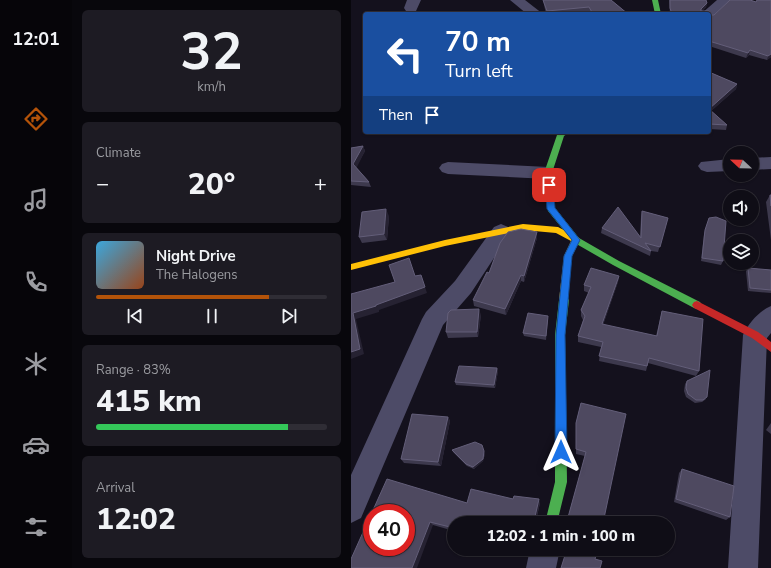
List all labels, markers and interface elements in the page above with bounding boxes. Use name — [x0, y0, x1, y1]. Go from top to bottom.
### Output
text: 32 — [180, 16, 243, 87]
text: 70 m — [445, 23, 511, 61]
text: 12:01 — [12, 27, 60, 51]
icon: left — [379, 28, 431, 80]
text: Turn left — [445, 59, 513, 83]
text: km/h — [197, 78, 226, 96]
icon: arrive — [421, 104, 443, 126]
icon: directions — [22, 105, 50, 133]
text: Then — [379, 105, 413, 125]
text: Climate — [96, 144, 141, 162]
north arrow — [723, 146, 759, 182]
map controls — [723, 146, 759, 270]
text: 20° — [188, 164, 235, 205]
pin — [532, 168, 566, 202]
text: − — [96, 169, 109, 199]
text: + — [314, 169, 327, 199]
icon: arrive — [538, 174, 560, 196]
icon: music — [22, 186, 50, 214]
button: sound — [723, 190, 759, 226]
button: layers — [723, 234, 759, 270]
text: Night Drive — [156, 246, 236, 266]
text: The Halogens — [156, 266, 237, 284]
icon: phone — [22, 268, 50, 296]
icon: previous — [124, 305, 146, 327]
icon: pause — [201, 305, 223, 327]
icon: next — [278, 305, 300, 327]
icon: climate — [22, 350, 50, 378]
text: Range · 83% — [96, 361, 171, 379]
text: 415 km — [96, 381, 202, 422]
icon: car — [22, 431, 50, 459]
position arrow — [540, 431, 582, 473]
text: Arrival — [96, 479, 135, 497]
text: 12:02 — [96, 499, 176, 540]
speed limit sign: 40 — [363, 504, 415, 556]
icon: filters — [22, 513, 50, 541]
text: 12:02 · 1 min · 100 m — [487, 526, 635, 546]

